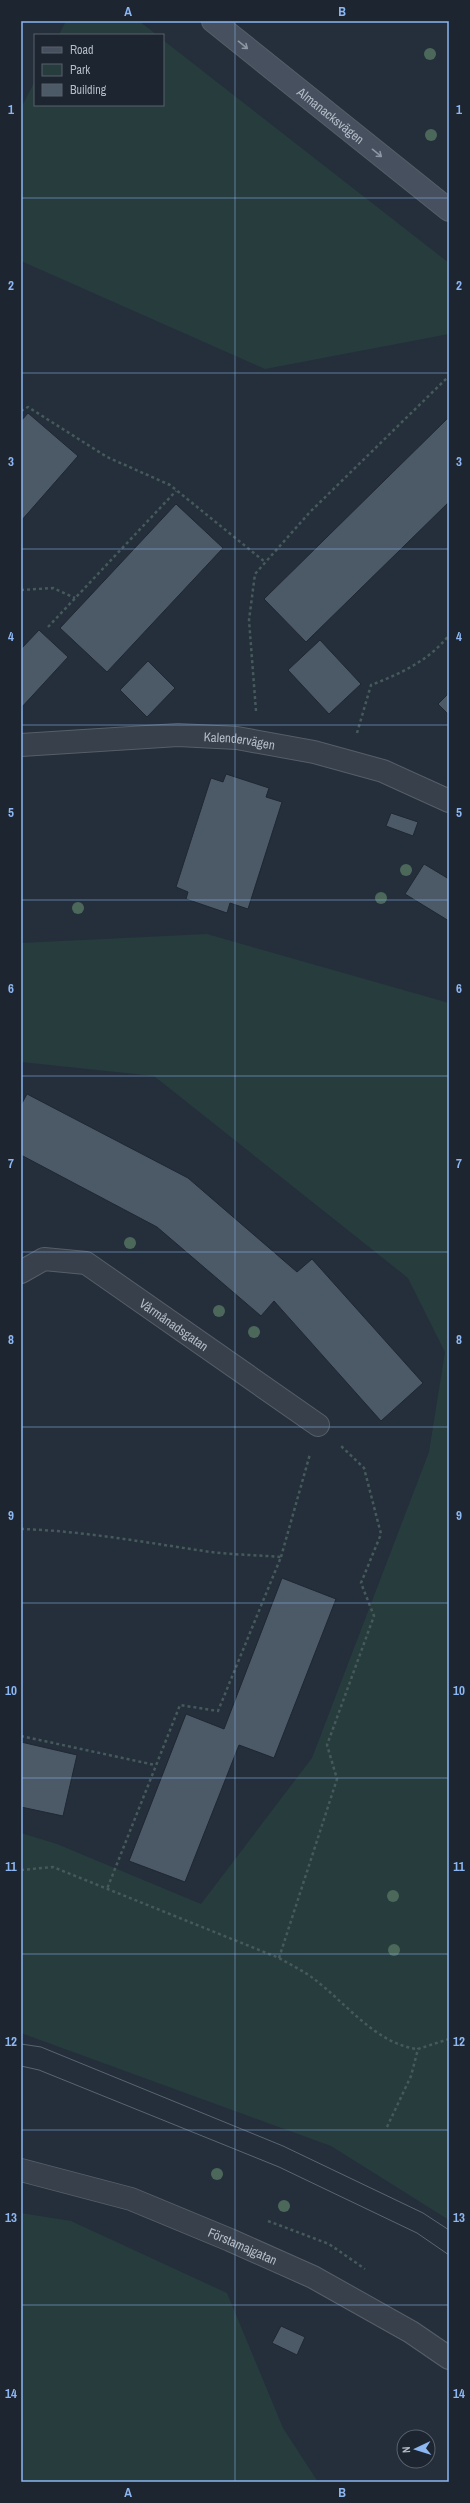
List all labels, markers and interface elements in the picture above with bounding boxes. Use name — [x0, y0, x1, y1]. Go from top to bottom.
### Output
text: A — [124, 3, 132, 20]
text: B — [338, 3, 346, 20]
legend — [34, 34, 164, 106]
one-way arrow — [238, 41, 249, 50]
text: Road — [70, 42, 94, 58]
text: Park — [70, 62, 90, 78]
text: Building — [70, 82, 107, 98]
street label: Almanacksvägen — [293, 83, 368, 147]
text: 1 — [8, 101, 14, 118]
text: 1 — [456, 101, 462, 118]
one-way arrow — [372, 149, 383, 157]
text: 2 — [8, 277, 14, 294]
text: 2 — [456, 277, 462, 294]
text: 3 — [8, 453, 14, 470]
text: 3 — [456, 453, 462, 470]
text: 4 — [8, 628, 14, 645]
text: 4 — [456, 628, 462, 645]
street label: Kalendervägen — [203, 728, 276, 753]
text: 5 — [8, 804, 14, 821]
text: 5 — [456, 804, 462, 821]
text: 6 — [8, 980, 14, 997]
text: 6 — [456, 980, 462, 997]
text: 7 — [8, 1155, 14, 1172]
text: 7 — [456, 1155, 462, 1172]
street label: Vårmånadsgatan — [136, 1294, 212, 1355]
text: 8 — [8, 1331, 14, 1348]
text: 8 — [456, 1331, 462, 1348]
text: 9 — [8, 1507, 14, 1524]
text: 9 — [456, 1507, 462, 1524]
text: 10 — [5, 1682, 17, 1699]
text: 10 — [453, 1682, 465, 1699]
text: 11 — [5, 1858, 17, 1875]
text: 11 — [453, 1858, 465, 1875]
text: 12 — [5, 2033, 17, 2050]
text: 12 — [453, 2033, 465, 2050]
text: 13 — [5, 2209, 17, 2226]
text: 13 — [453, 2209, 465, 2226]
street label: Förstamajgatan — [206, 2223, 280, 2269]
text: 14 — [5, 2385, 17, 2402]
text: 14 — [453, 2385, 465, 2402]
north arrow — [396, 2429, 436, 2469]
text: N — [399, 2446, 413, 2453]
text: A — [124, 2484, 132, 2501]
text: B — [338, 2484, 346, 2501]

